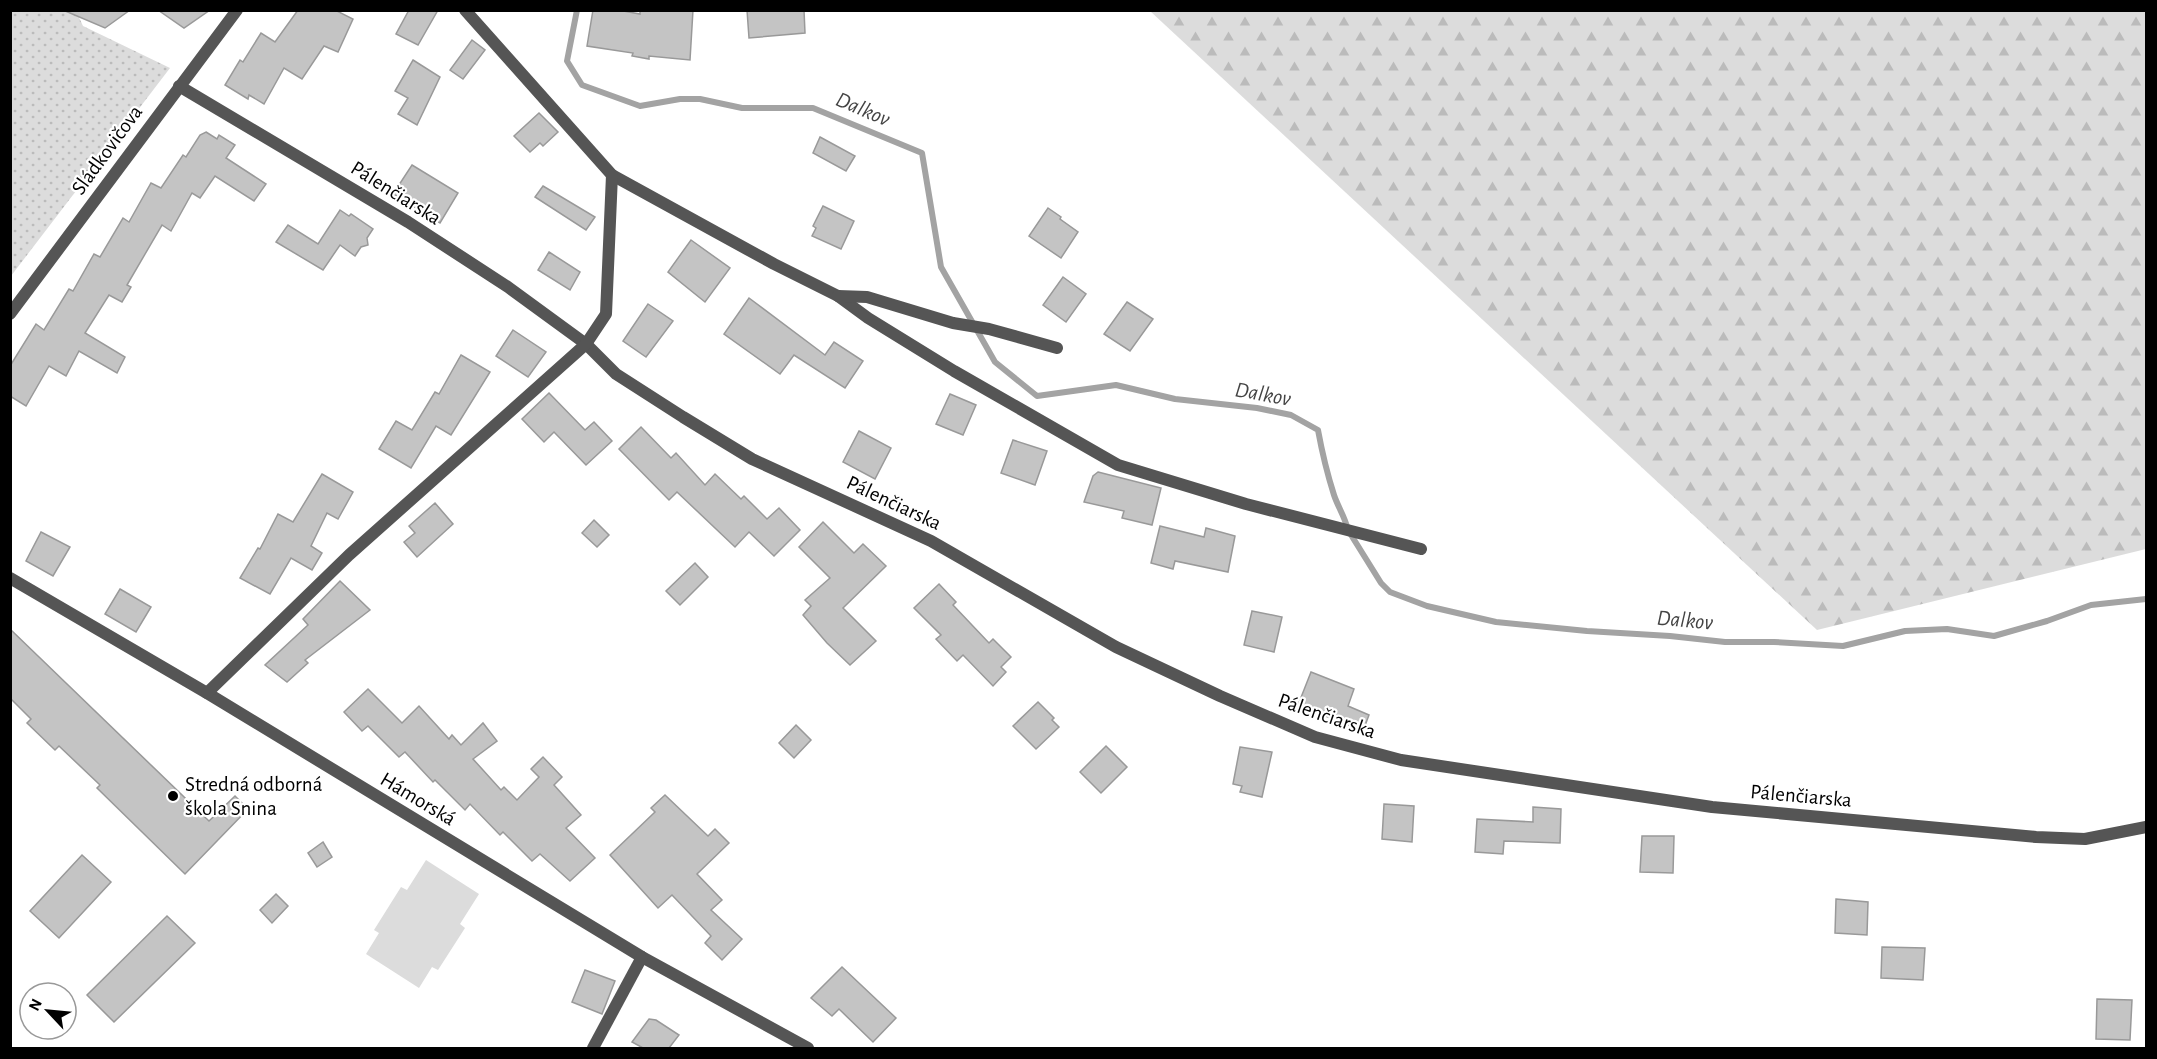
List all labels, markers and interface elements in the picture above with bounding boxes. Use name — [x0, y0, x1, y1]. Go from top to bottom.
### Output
water label: Dalkov — [833, 88, 893, 130]
street label: Sládkovičova — [68, 101, 147, 199]
street label: Pálenčiarska — [347, 157, 445, 229]
water label: Dalkov — [1233, 378, 1293, 410]
street label: Pálenčiarska — [843, 472, 945, 534]
water label: Dalkov — [1656, 607, 1714, 633]
street label: Pálenčiarska — [1275, 689, 1379, 743]
street label: Hámorská — [377, 768, 460, 830]
place label: Stredná odborná škola Snina — [185, 774, 323, 819]
street label: Pálenčiarska — [1749, 781, 1853, 811]
marker: Stredná odborná škola Snina — [166, 789, 180, 803]
north arrow — [18, 981, 78, 1041]
text: N — [26, 996, 45, 1013]

